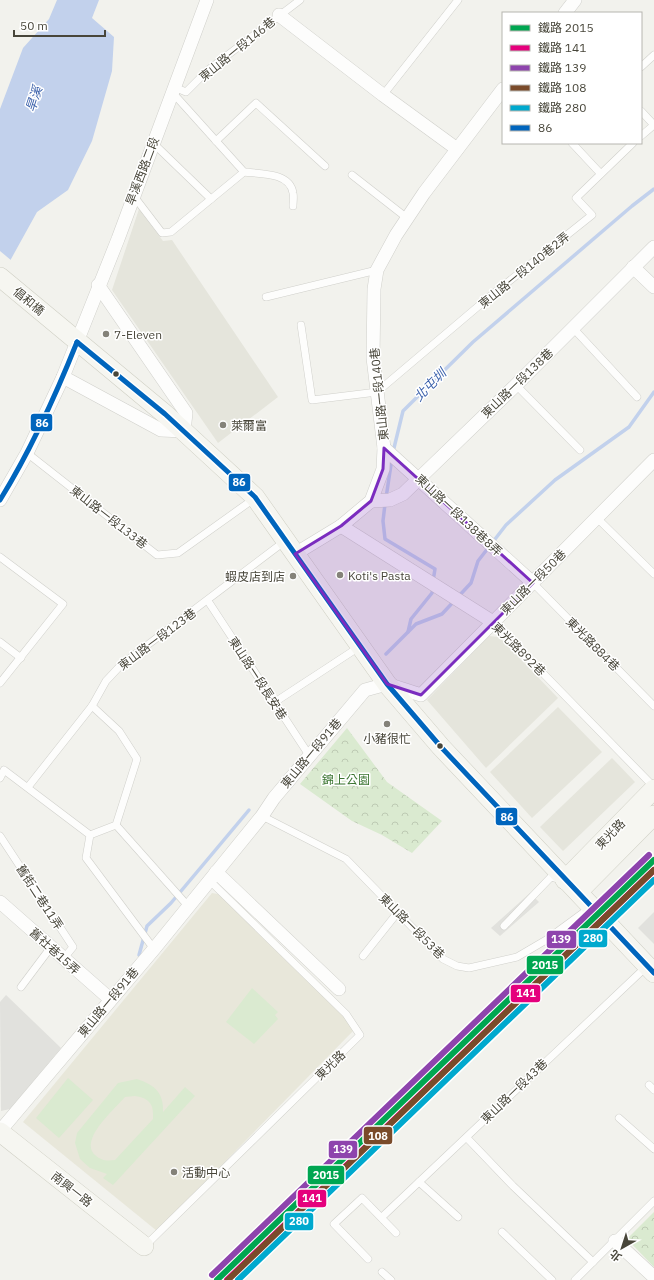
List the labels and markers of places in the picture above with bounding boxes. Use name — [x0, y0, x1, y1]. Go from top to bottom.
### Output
place label: 7-Eleven — [114, 327, 162, 342]
marker: 7-Eleven — [101, 329, 111, 339]
unlabelled marker — [111, 369, 121, 379]
place label: 萊爾富 — [231, 418, 267, 433]
marker: 萊爾富 — [218, 420, 228, 430]
place label: Koti's Pasta — [348, 568, 411, 583]
place label: 蝦皮店到店 — [225, 569, 285, 584]
marker: Koti's Pasta — [335, 570, 345, 580]
marker: 蝦皮店到店 — [288, 571, 298, 581]
marker: 小豬很忙 — [382, 719, 392, 729]
place label: 小豬很忙 — [363, 731, 411, 746]
unlabelled marker — [435, 741, 445, 751]
place label: 活動中心 — [182, 1165, 230, 1180]
marker: 活動中心 — [169, 1167, 179, 1177]

